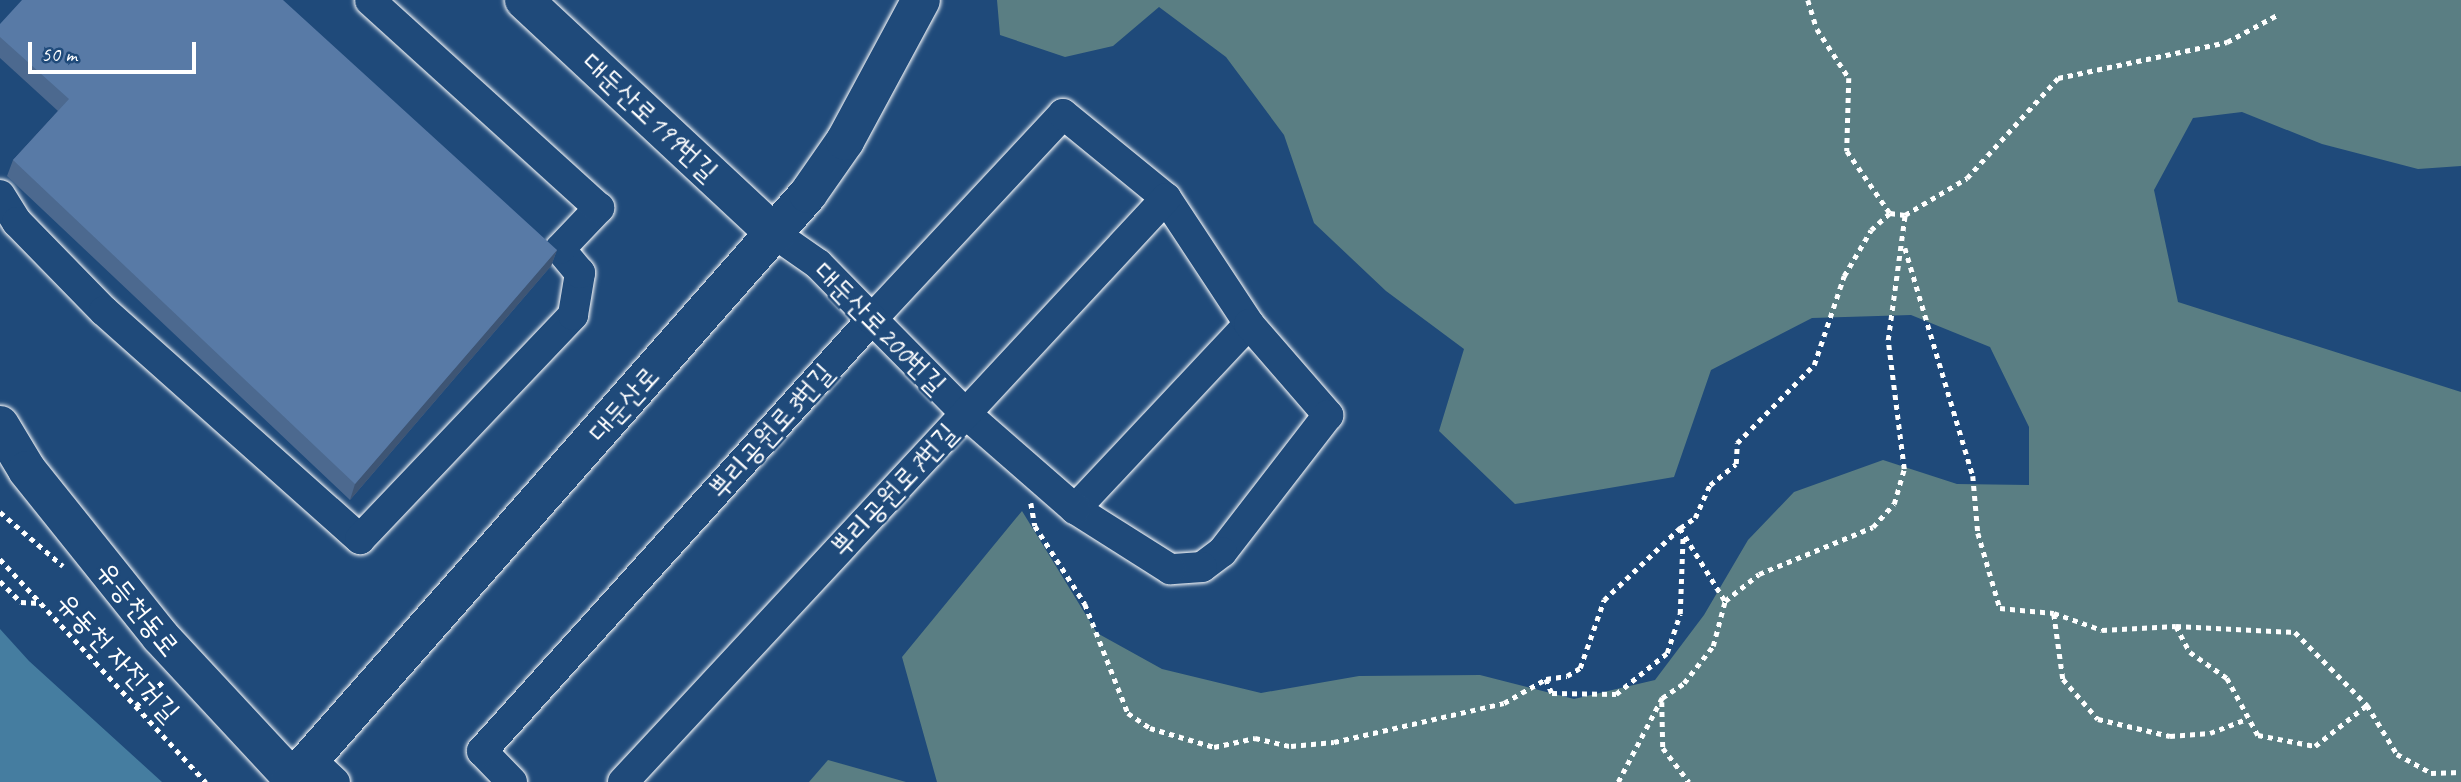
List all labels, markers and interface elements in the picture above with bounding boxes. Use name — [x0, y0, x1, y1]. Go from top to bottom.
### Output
scale bar — [32, 28, 200, 72]
text: 50 m — [41, 41, 77, 67]
street label: 대둔산로199번길 — [575, 46, 725, 188]
street label: 대둔산로200번길 — [807, 255, 953, 401]
street label: 뿌리공원로3번길 — [702, 356, 840, 506]
street label: 대둔산로 — [581, 359, 667, 449]
street label: 뿌리공원로7번길 — [824, 416, 964, 564]
street label: 유등천동로 — [89, 555, 187, 663]
street label: 유동천 자전거길 — [50, 585, 186, 729]

